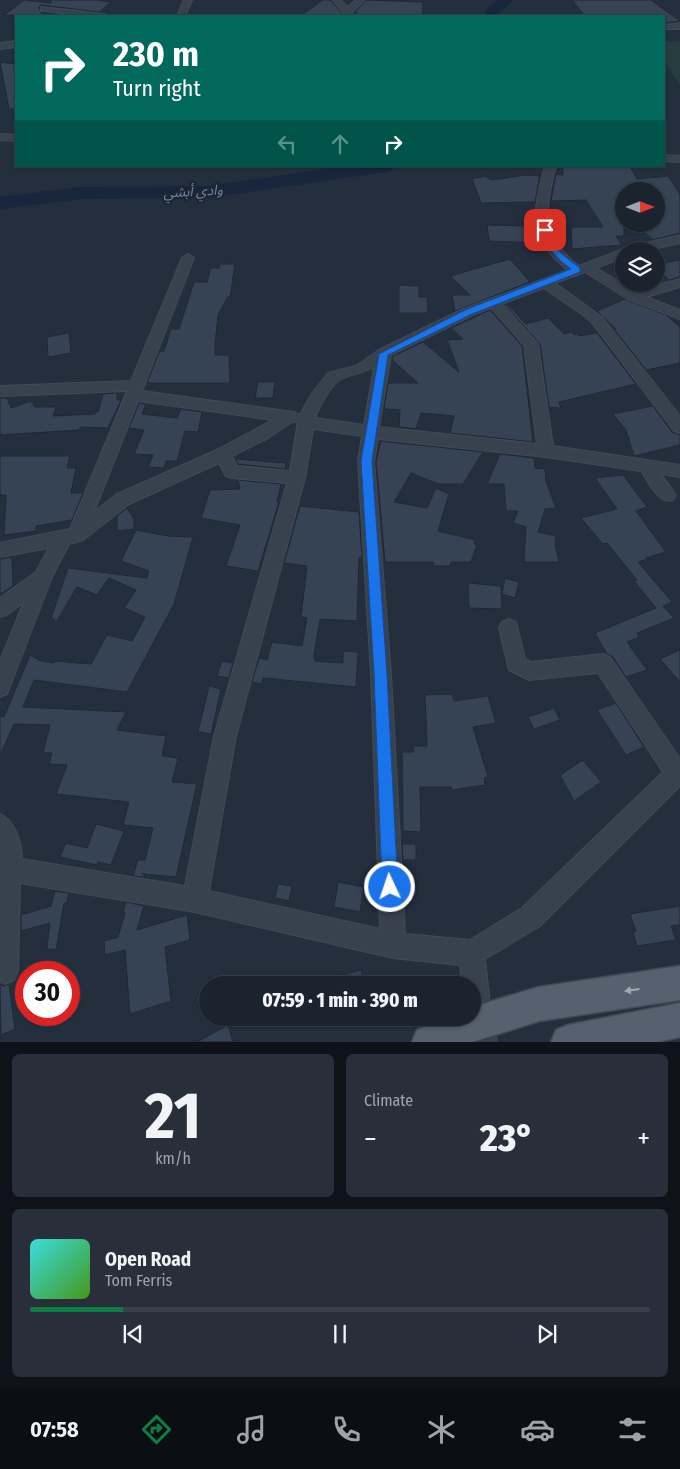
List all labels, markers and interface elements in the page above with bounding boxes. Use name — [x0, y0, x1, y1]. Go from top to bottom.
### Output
text: 230 m — [113, 33, 199, 75]
icon: right — [30, 35, 95, 100]
text: Turn right — [113, 75, 201, 102]
icon: left — [273, 130, 301, 158]
icon: ahead — [326, 130, 354, 158]
icon: right — [379, 130, 407, 158]
water label: وادي أبشي — [163, 181, 223, 204]
north arrow — [615, 182, 665, 232]
map controls — [615, 182, 665, 292]
pin — [524, 209, 566, 251]
icon: arrive — [531, 216, 559, 244]
button: layers — [615, 242, 665, 292]
position arrow — [363, 860, 415, 912]
speed limit sign: 30 — [15, 961, 80, 1026]
one-way arrow — [624, 986, 640, 994]
text: 07:59 · 1 min · 390 m — [262, 989, 418, 1012]
text: 21 — [145, 1077, 201, 1155]
text: Climate — [364, 1091, 413, 1110]
text: 23° — [480, 1115, 534, 1161]
text: − — [364, 1122, 377, 1155]
text: + — [637, 1122, 650, 1155]
text: km/h — [155, 1149, 191, 1168]
text: Open Road — [105, 1248, 191, 1271]
text: Tom Ferris — [105, 1271, 172, 1290]
icon: previous — [119, 1320, 147, 1348]
icon: pause — [326, 1320, 354, 1348]
icon: next — [533, 1320, 561, 1348]
icon: directions — [139, 1412, 174, 1447]
icon: music — [234, 1412, 269, 1447]
icon: phone — [329, 1412, 364, 1447]
icon: climate — [424, 1412, 459, 1447]
icon: car — [520, 1412, 555, 1447]
icon: filters — [615, 1412, 650, 1447]
text: 07:58 — [30, 1416, 79, 1443]

